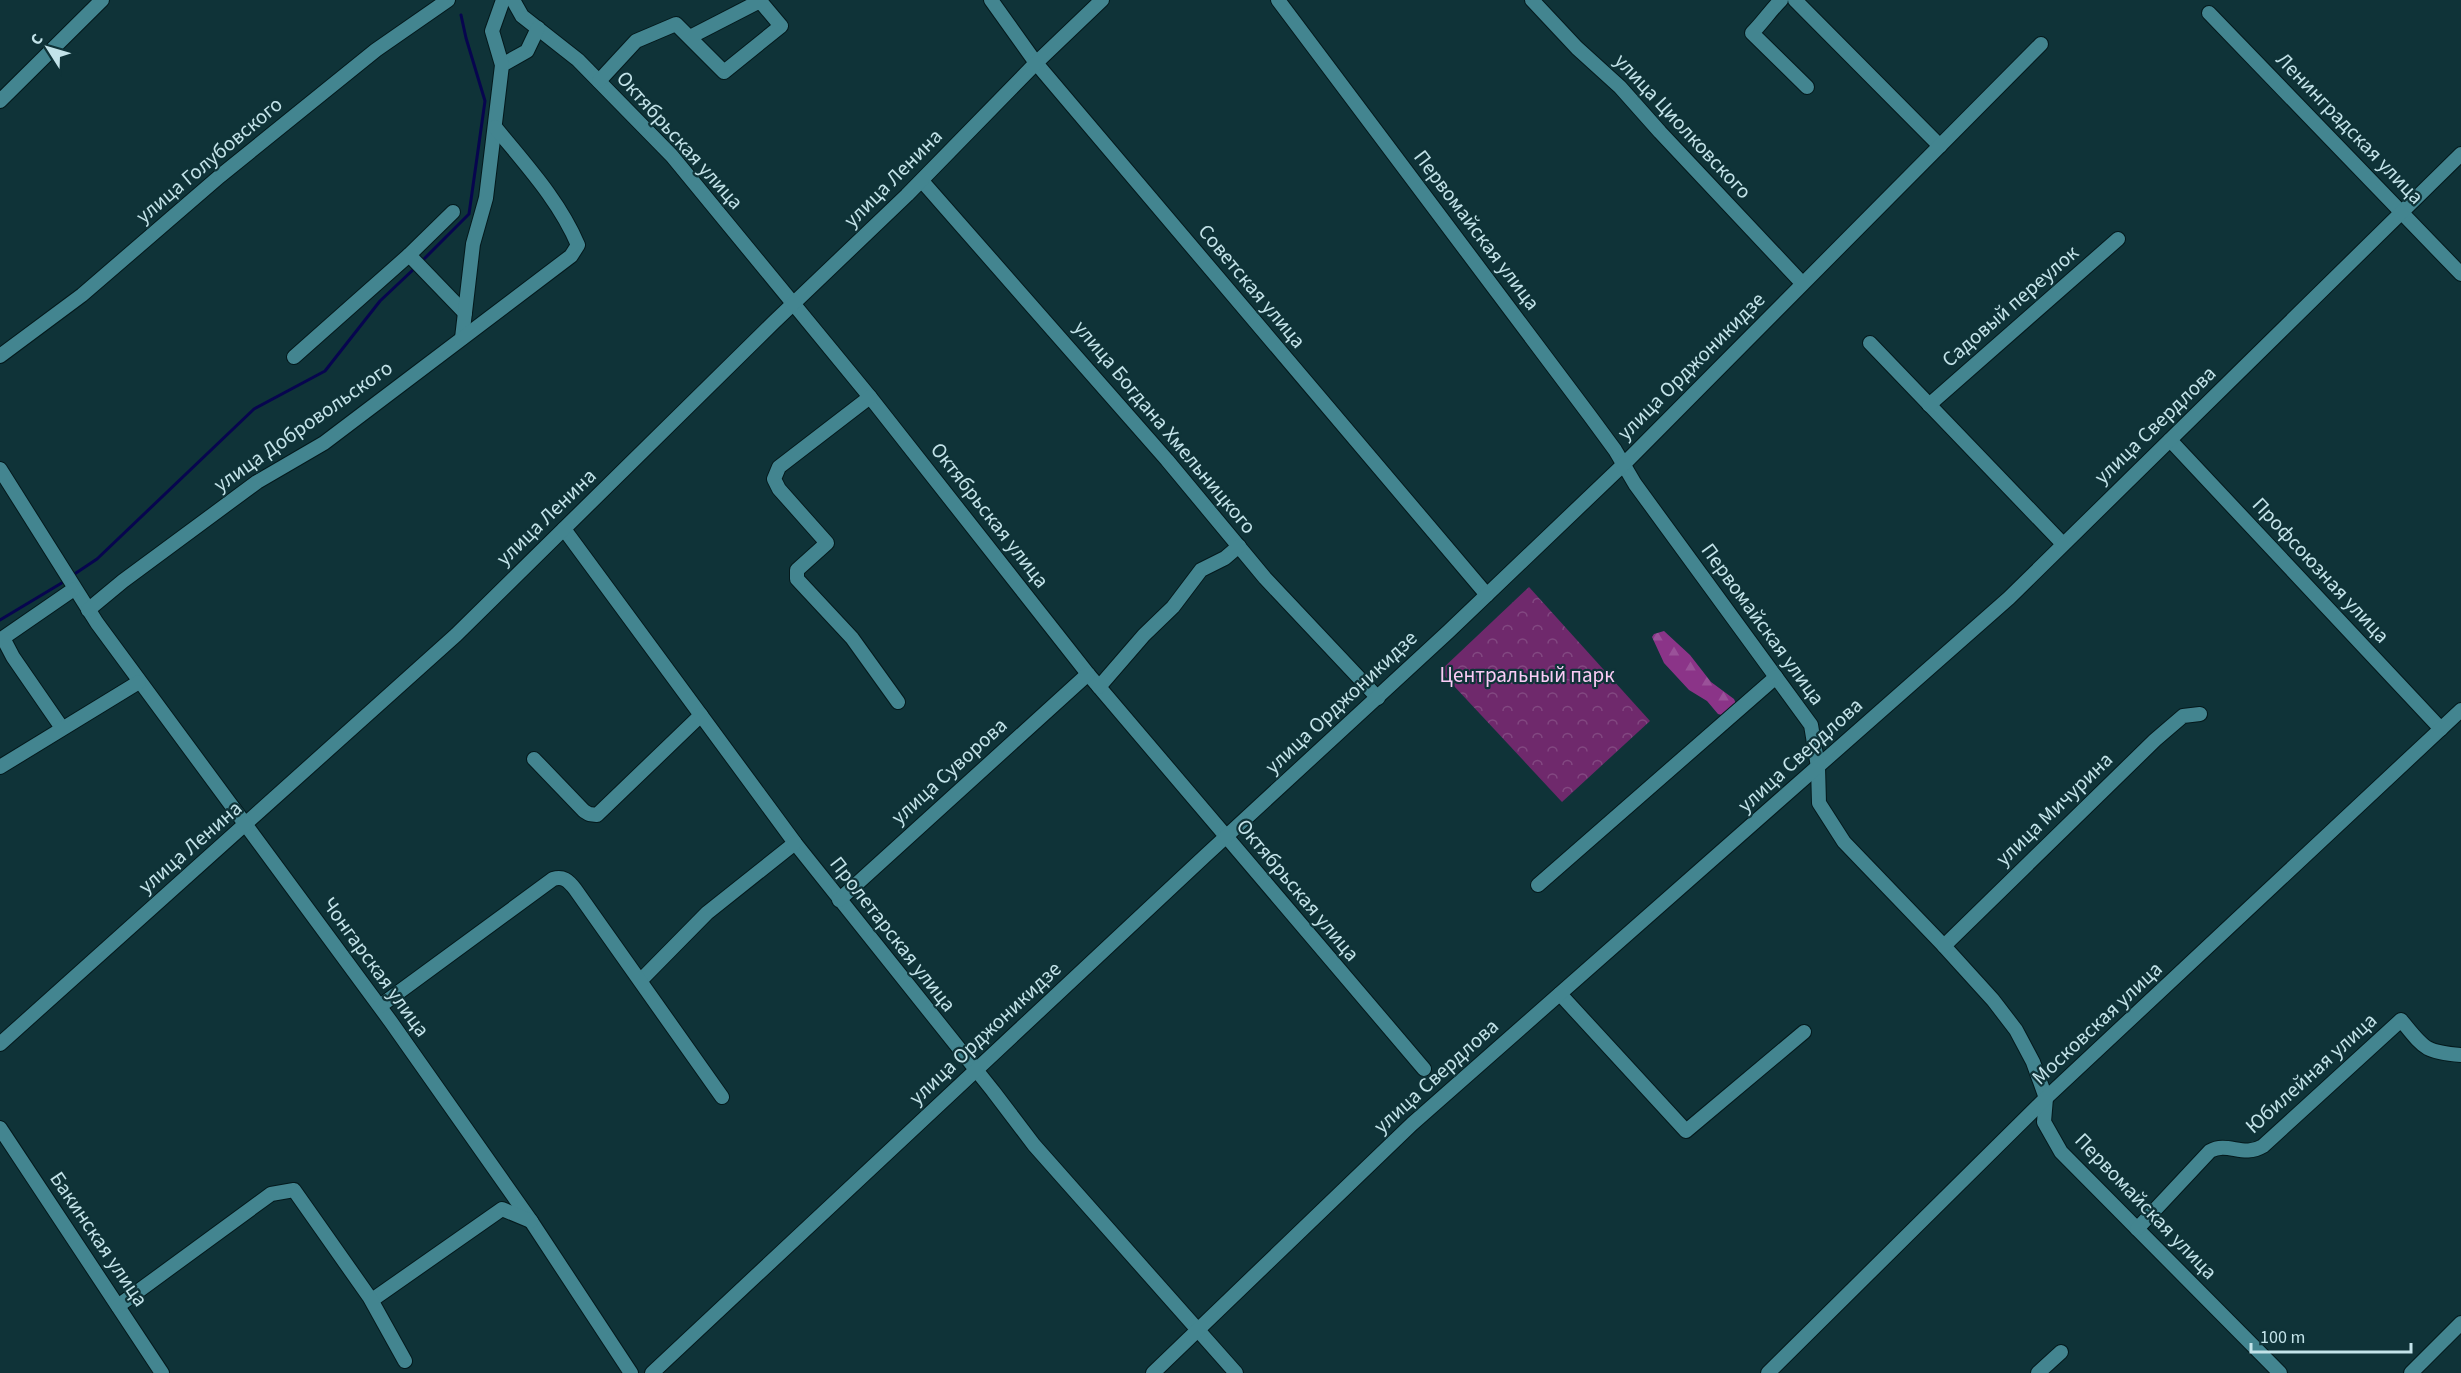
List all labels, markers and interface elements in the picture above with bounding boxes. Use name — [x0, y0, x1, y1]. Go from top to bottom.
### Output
north arrow — [18, 18, 78, 78]
text: С — [25, 29, 48, 50]
street label: Ленинградская улица — [2269, 45, 2431, 211]
street label: улица Циолковского — [1607, 46, 1759, 206]
street label: Октябрьская улица — [609, 64, 751, 216]
street label: улица Голубовского — [129, 90, 289, 230]
street label: улица Ленина — [837, 122, 949, 234]
street label: Первомайская улица — [1407, 144, 1547, 316]
street label: Советская улица — [1191, 217, 1313, 355]
street label: Садовый переулок — [1935, 238, 2086, 374]
street label: улица Орджоникидзе — [1610, 285, 1772, 447]
street label: улица Богдана Хмельницкого — [1067, 314, 1263, 540]
street label: улица Добровольского — [207, 353, 399, 499]
street label: улица Свердлова — [2087, 359, 2223, 491]
street label: Октябрьская улица — [924, 436, 1056, 594]
street label: улица Ленина — [489, 461, 603, 573]
street label: Профсоюзная улица — [2245, 490, 2397, 650]
street label: Первомайская улица — [1694, 537, 1832, 711]
street label: улица Орджоникидзе — [1258, 623, 1424, 781]
park label: Центральный парк — [1439, 660, 1615, 690]
street label: улица Свердлова — [1731, 691, 1869, 819]
street label: улица Суворова — [884, 711, 1014, 831]
street label: улица Мичурина — [1989, 745, 2119, 873]
street label: улица Ленина — [131, 793, 249, 901]
street label: Октябрьская улица — [1229, 812, 1367, 968]
street label: Пролетарская улица — [823, 850, 963, 1018]
street label: Чонгарская улица — [315, 891, 437, 1043]
street label: улица Орджоникидзе — [902, 954, 1068, 1112]
street label: Московская улица — [2025, 954, 2169, 1092]
street label: Юбилейная улица — [2238, 1006, 2384, 1140]
street label: улица Свердлова — [1367, 1012, 1505, 1140]
street label: Первомайская улица — [2068, 1126, 2224, 1286]
street label: Бакинская улица — [43, 1165, 155, 1313]
scale bar — [2251, 1316, 2412, 1354]
text: 100 m — [2260, 1325, 2305, 1350]

